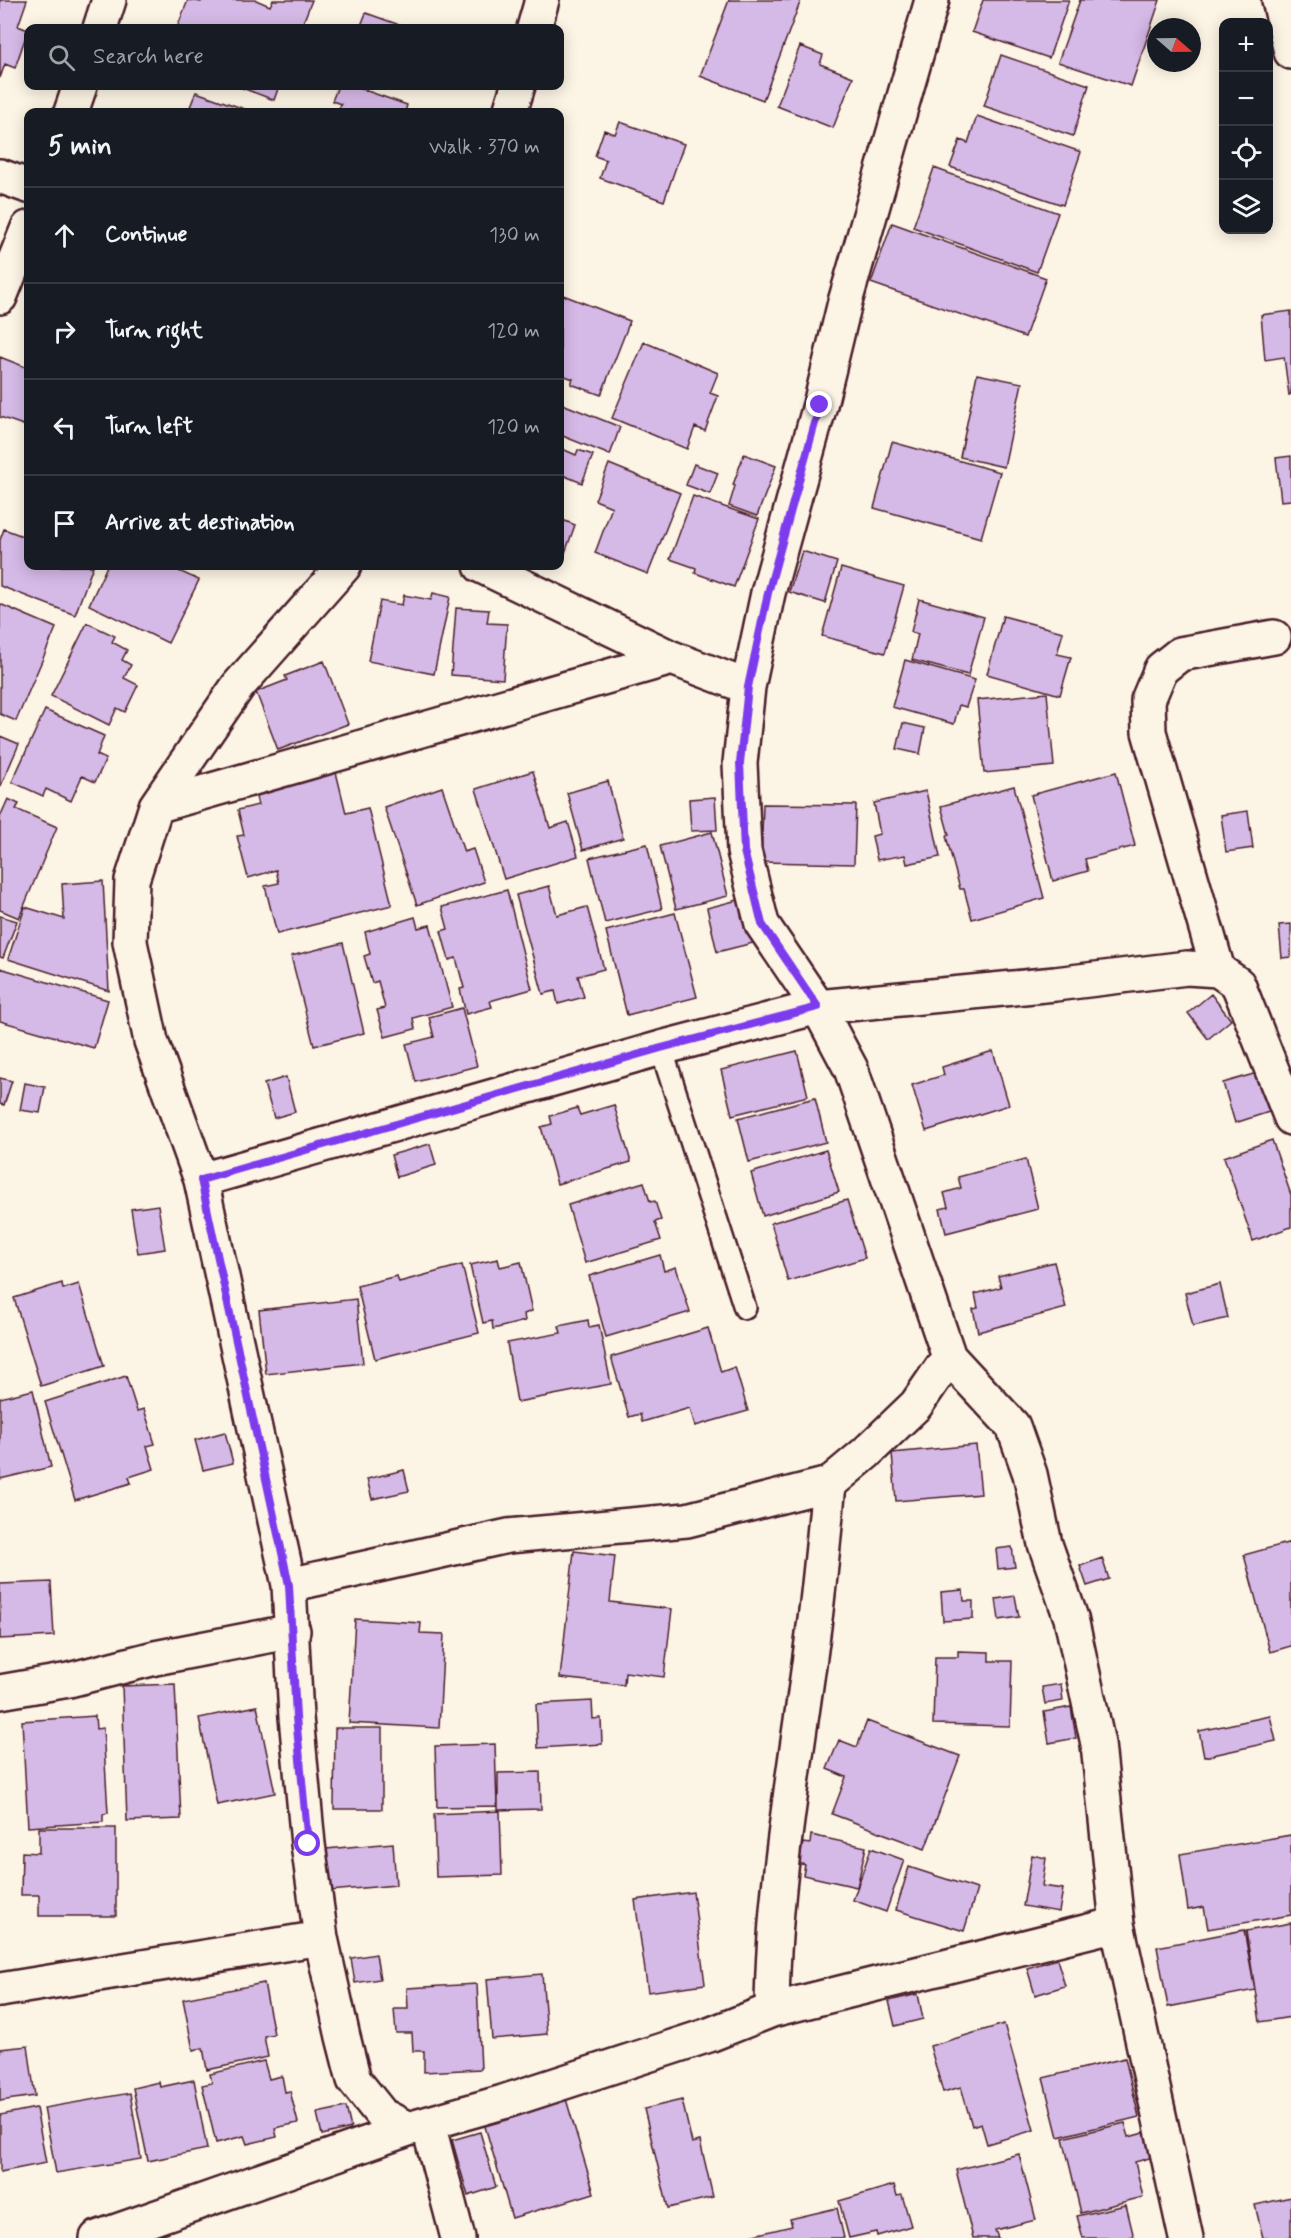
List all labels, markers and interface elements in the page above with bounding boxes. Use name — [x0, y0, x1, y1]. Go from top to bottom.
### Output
north arrow — [1147, 18, 1201, 72]
map controls — [1219, 18, 1273, 234]
button: + — [1219, 18, 1273, 72]
search box — [24, 24, 564, 90]
icon: search — [45, 41, 78, 74]
text: Search here — [93, 43, 204, 71]
button: − — [1219, 72, 1273, 126]
button: locate — [1219, 126, 1273, 180]
text: 5 min — [48, 130, 112, 164]
text: Walk · 370 m — [429, 134, 540, 161]
button: layers — [1219, 180, 1273, 234]
icon: ahead — [48, 219, 81, 252]
text: Continue — [105, 221, 187, 249]
text: 130 m — [489, 222, 540, 249]
icon: right — [48, 315, 81, 348]
text: Turn right — [105, 317, 203, 345]
text: 120 m — [487, 318, 540, 345]
route end — [806, 391, 832, 417]
icon: left — [48, 411, 81, 444]
text: Turn left — [105, 413, 193, 441]
text: 120 m — [487, 414, 540, 441]
icon: arrive — [48, 507, 81, 540]
text: Arrive at destination — [105, 509, 295, 537]
route start — [294, 1830, 320, 1856]

